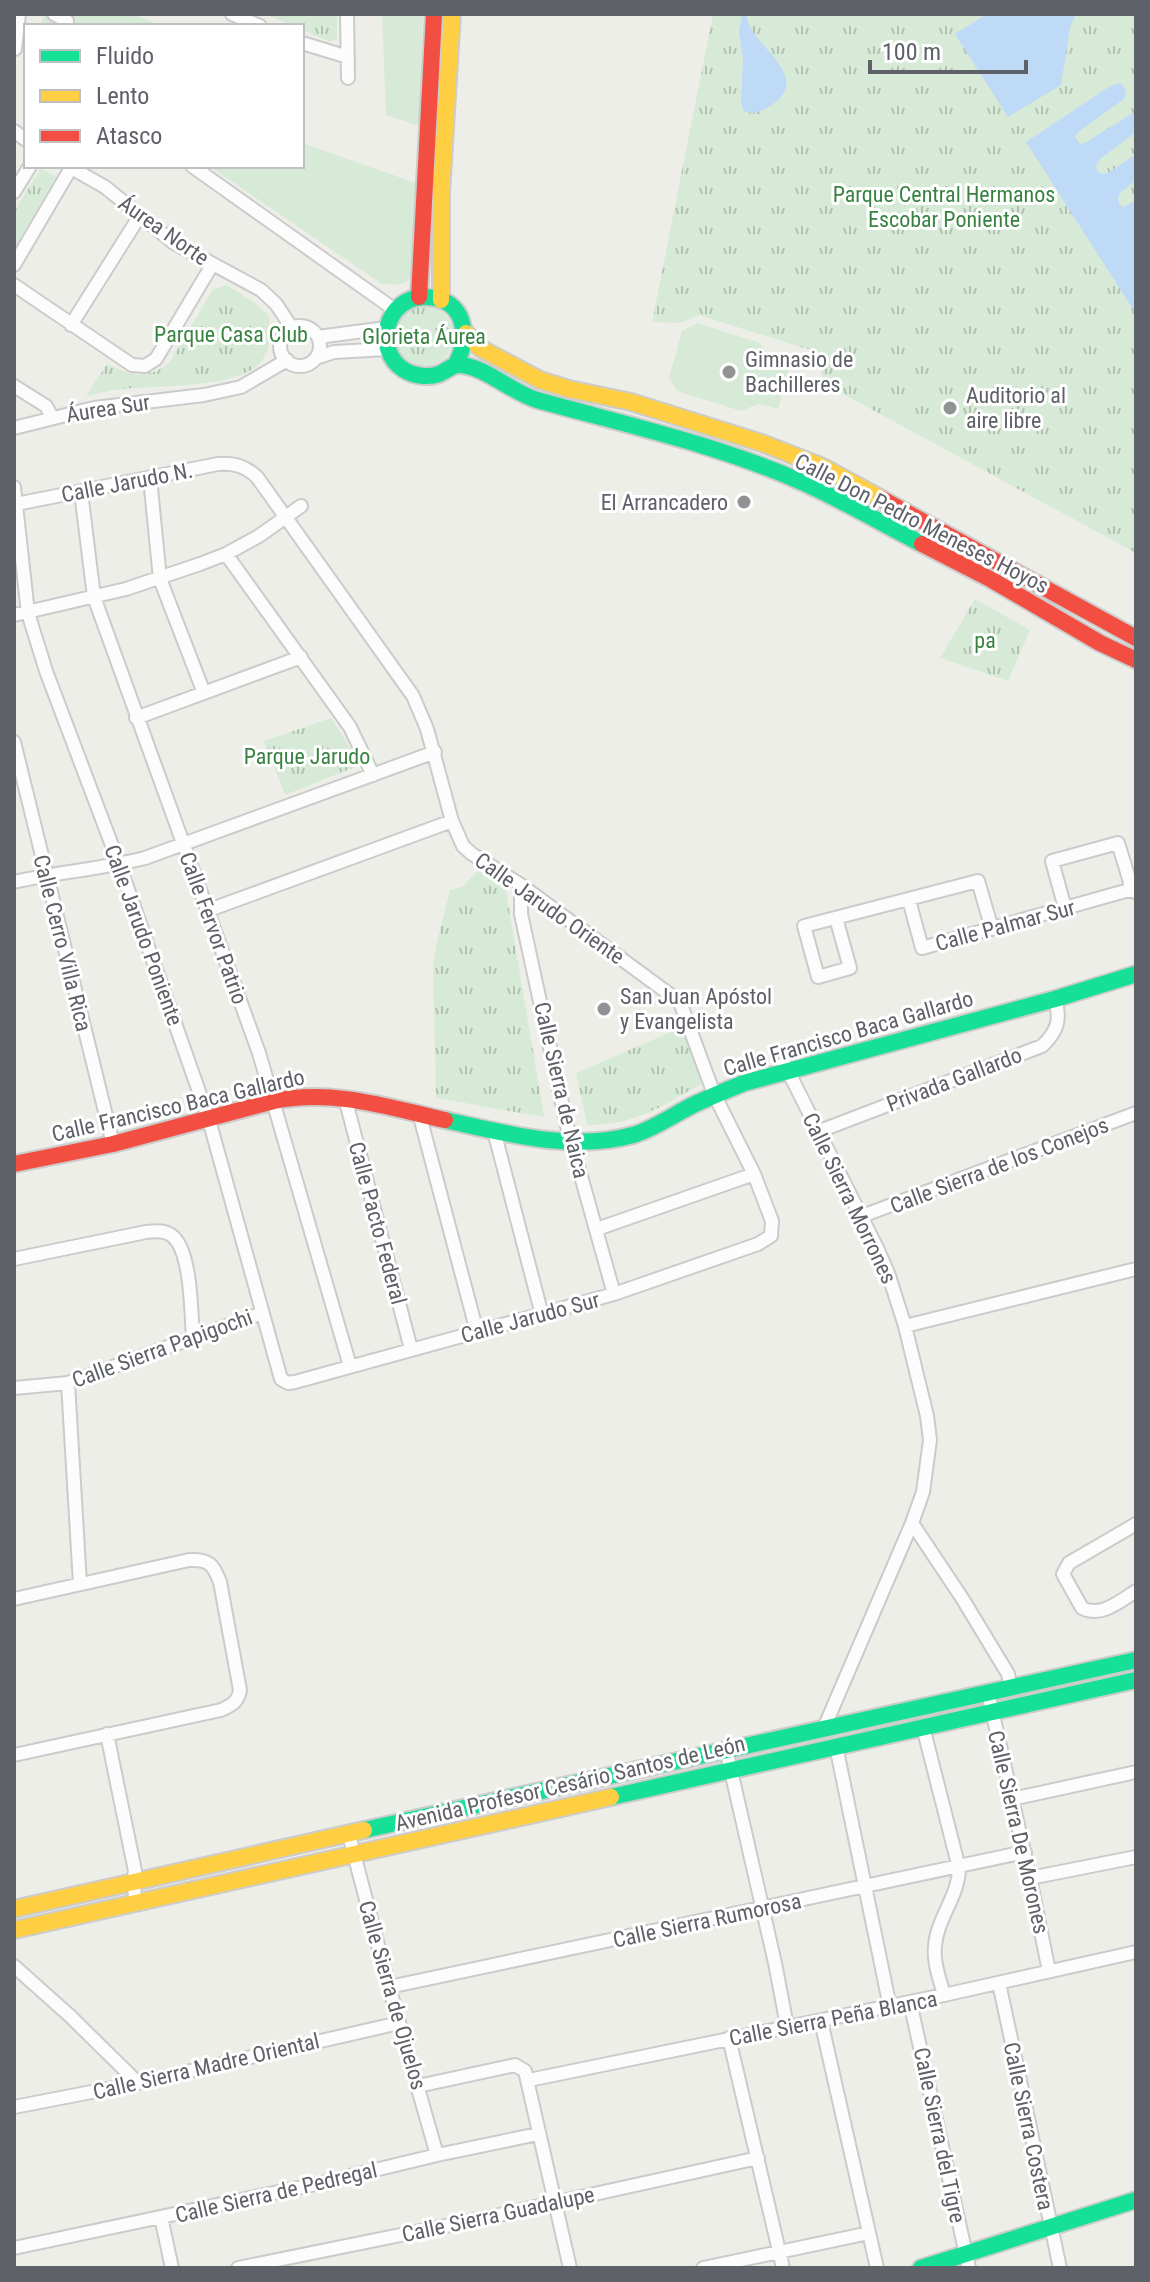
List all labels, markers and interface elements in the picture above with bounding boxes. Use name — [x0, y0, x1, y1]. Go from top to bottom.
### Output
legend — [24, 24, 304, 168]
scale bar — [870, 24, 1026, 74]
text: 100 m — [882, 38, 941, 66]
text: Fluido — [96, 42, 154, 70]
text: Lento — [96, 82, 149, 110]
text: Atasco — [96, 122, 162, 150]
park label: Parque Central Hermanos Escobar Poniente — [833, 182, 1055, 232]
street label: Áurea Norte — [114, 190, 214, 271]
park label: Parque Casa Club — [154, 322, 308, 347]
park label: Glorieta Áurea — [362, 324, 486, 349]
place label: Gimnasio de Bachilleres — [745, 347, 853, 397]
marker: Gimnasio de Bachilleres — [720, 363, 738, 381]
place label: Auditorio al aire libre — [966, 383, 1066, 433]
street label: Áurea Sur — [64, 390, 152, 427]
marker: Auditorio al aire libre — [941, 399, 959, 417]
street label: Calle Don Pedro Meneses Hoyos — [791, 448, 1053, 598]
street label: Calle Jarudo N. — [59, 457, 195, 507]
place label: El Arrancadero — [601, 490, 728, 515]
marker: El Arrancadero — [735, 493, 753, 511]
park label: pa — [974, 628, 996, 653]
park label: Parque Jarudo — [244, 744, 370, 769]
street label: Calle Jarudo Poniente — [99, 841, 188, 1029]
street label: Calle Jarudo Oriente — [470, 847, 629, 969]
street label: Calle Fervor Patrio — [174, 849, 253, 1008]
street label: Calle Cerro Villa Rica — [28, 852, 97, 1034]
street label: Calle Palmar Sur — [932, 895, 1078, 956]
place label: San Juan Apóstol y Evangelista — [620, 984, 772, 1034]
street label: Calle Francisco Baca Gallardo — [720, 986, 976, 1081]
street label: Calle Sierra de Naica — [529, 1000, 594, 1181]
marker: San Juan Apóstol y Evangelista — [595, 1000, 613, 1018]
street label: Privada Gallardo — [883, 1042, 1025, 1117]
street label: Calle Francisco Baca Gallardo — [49, 1064, 307, 1147]
street label: Calle Sierra Morrones — [797, 1109, 902, 1288]
street label: Calle Sierra de los Conejos — [887, 1112, 1112, 1219]
street label: Calle Pacto Federal — [344, 1139, 411, 1307]
street label: Calle Jarudo Sur — [458, 1287, 603, 1348]
street label: Calle Sierra Papigochi — [69, 1304, 256, 1393]
street label: Calle Sierra De Morones — [983, 1728, 1054, 1936]
street label: Avenida Profesor Cesário Santos de León — [393, 1731, 748, 1836]
street label: Calle Sierra Rumorosa — [611, 1888, 804, 1953]
street label: Calle Sierra de Ojuelos — [354, 1898, 431, 2092]
street label: Calle Sierra Peña Blanca — [727, 1986, 939, 2051]
street label: Calle Sierra Madre Oriental — [90, 2028, 322, 2105]
street label: Calle Sierra Costera — [999, 2040, 1059, 2212]
street label: Calle Sierra del Tigre — [909, 2045, 970, 2225]
street label: Calle Sierra de Pedregal — [173, 2157, 380, 2228]
street label: Calle Sierra Guadalupe — [400, 2182, 597, 2247]

